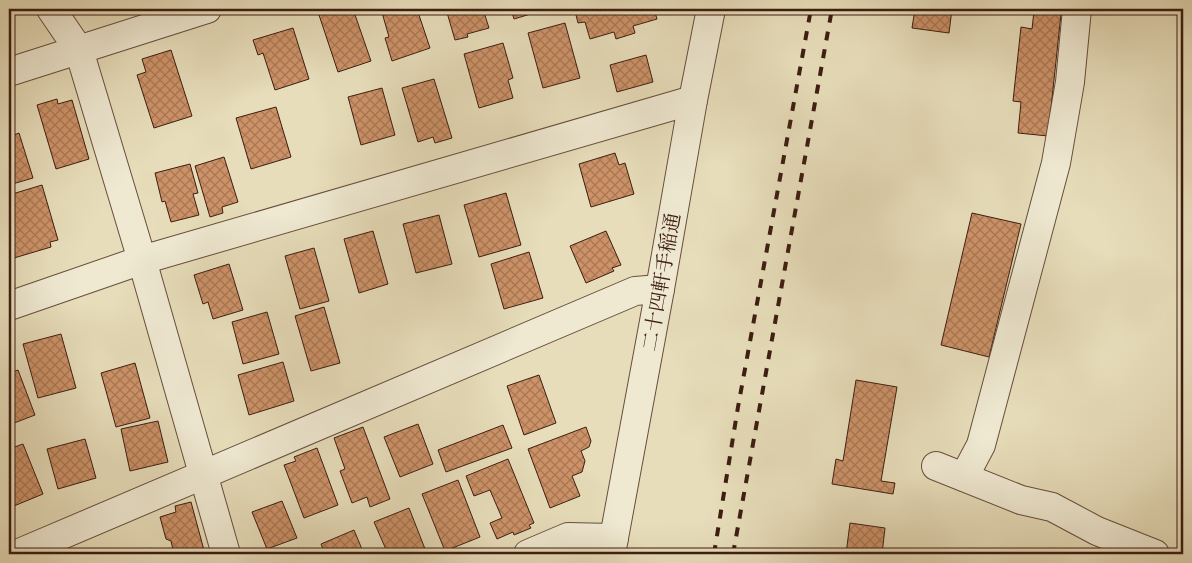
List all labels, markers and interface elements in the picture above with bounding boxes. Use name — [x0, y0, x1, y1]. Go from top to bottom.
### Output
street label: 二十四軒手稲通 — [637, 211, 685, 353]

